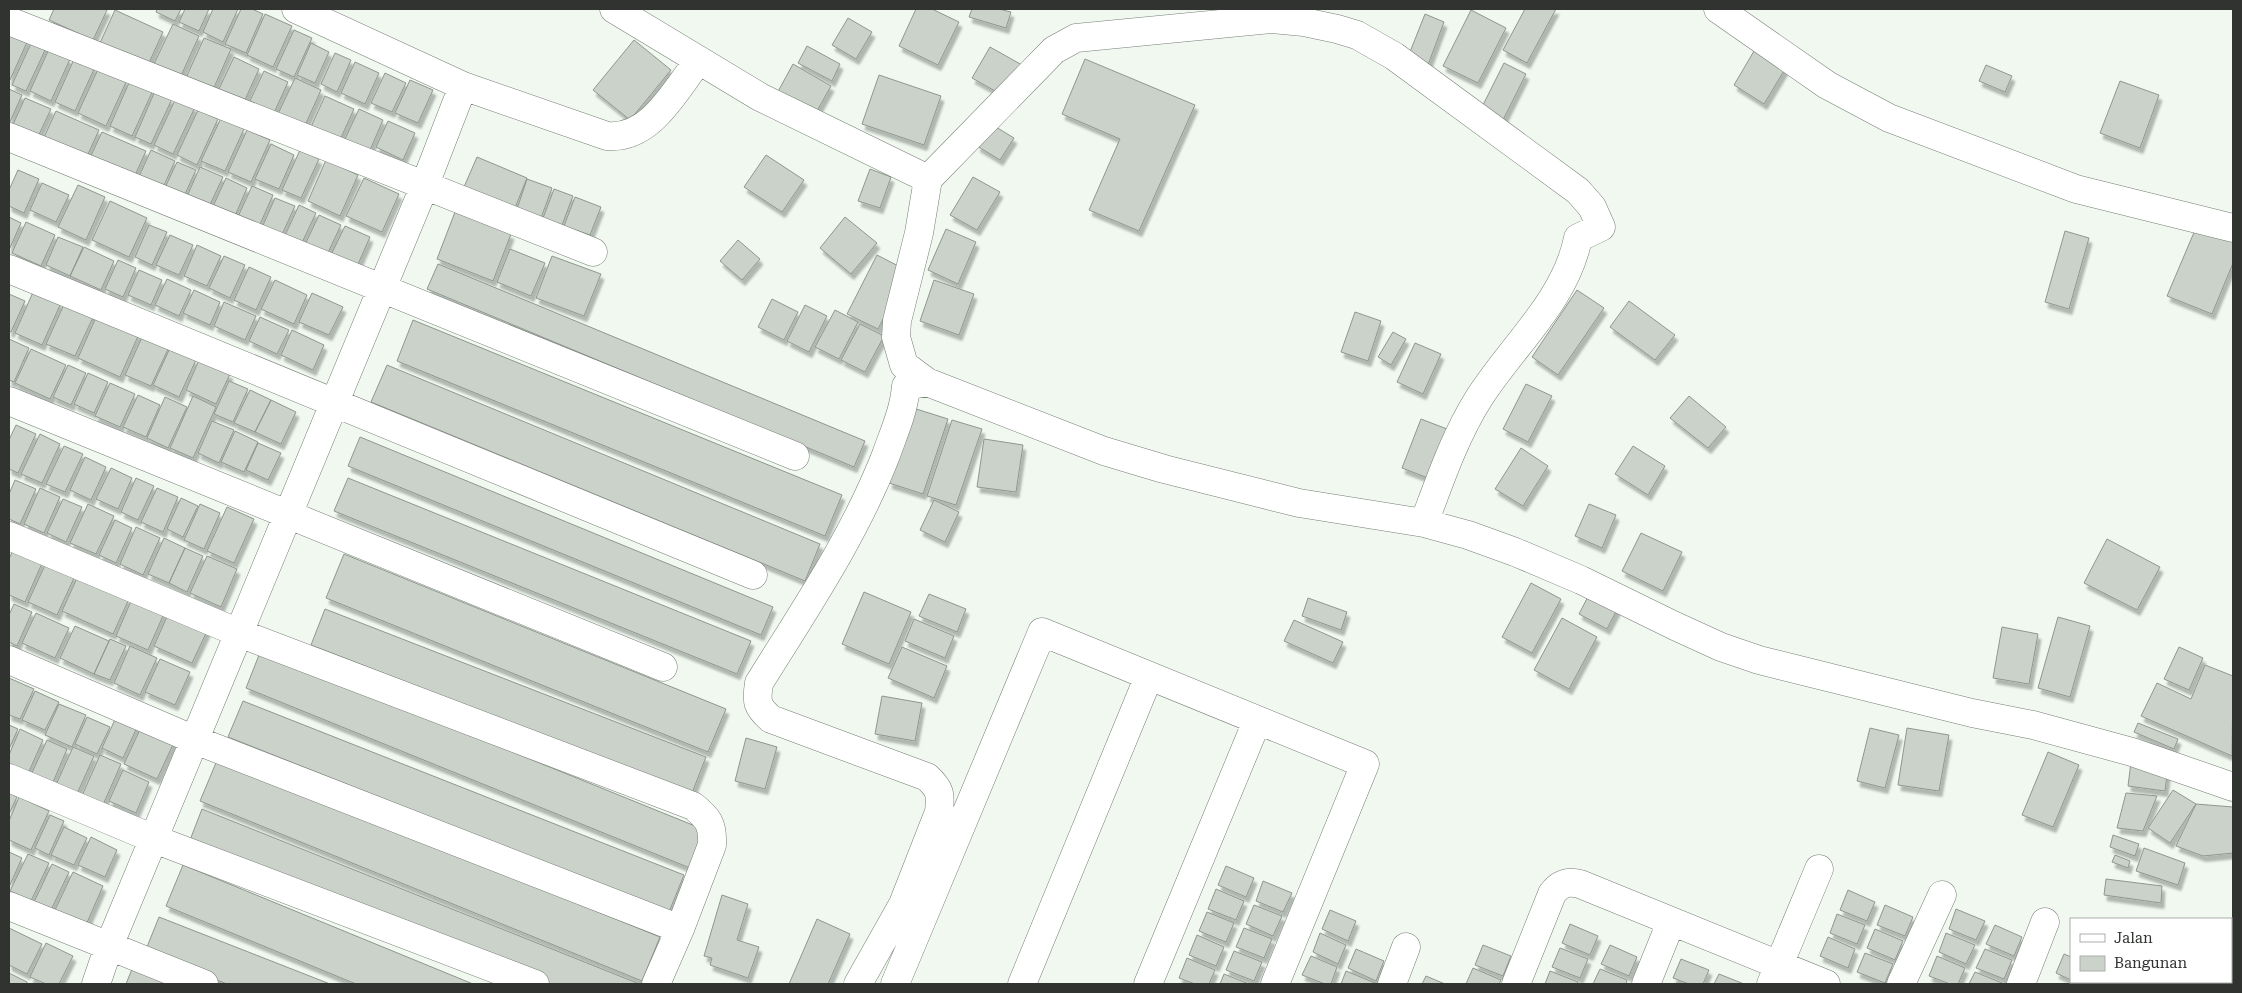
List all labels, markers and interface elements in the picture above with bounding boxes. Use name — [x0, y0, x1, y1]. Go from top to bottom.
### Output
legend — [2070, 918, 2232, 983]
text: Jalan — [2114, 929, 2153, 947]
text: Bangunan — [2114, 954, 2187, 972]

